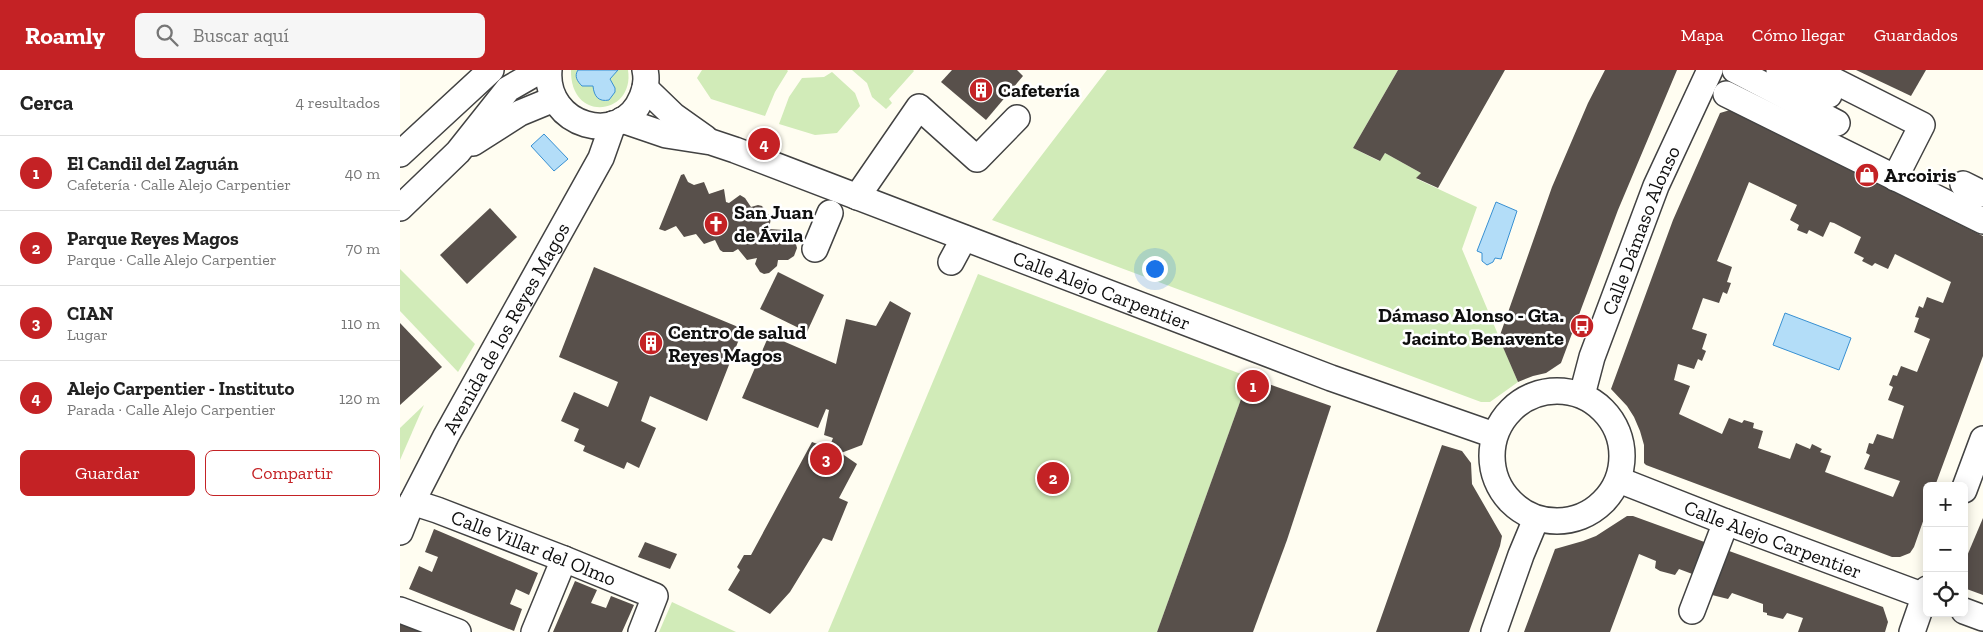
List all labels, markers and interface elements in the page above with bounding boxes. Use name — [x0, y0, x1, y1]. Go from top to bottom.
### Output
search box — [135, 13, 485, 58]
text: Roamly — [25, 21, 105, 50]
icon: search — [153, 21, 181, 49]
text: Buscar aquí — [193, 24, 289, 47]
text: Mapa — [1681, 24, 1724, 46]
text: Cómo llegar — [1752, 24, 1846, 46]
text: Guardados — [1874, 24, 1958, 46]
building icon: Cafetería — [968, 77, 994, 103]
place label: Cafetería — [998, 78, 1080, 102]
text: Cerca — [20, 90, 73, 115]
text: 4 resultados — [296, 93, 380, 112]
pin: 4 — [748, 125, 780, 163]
street label: Calle Dámaso Alonso — [1597, 142, 1685, 318]
text: El Candil del Zaguán — [67, 152, 238, 175]
shop icon: Arcoiris — [1854, 162, 1880, 188]
place label: Arcoiris — [1884, 163, 1956, 187]
text: 1 — [33, 164, 39, 183]
text: 40 m — [345, 164, 380, 183]
text: Cafetería · Calle Alejo Carpentier — [67, 175, 291, 194]
place label: San Juan de Ávila — [734, 200, 814, 247]
church icon: San Juan de Ávila — [703, 211, 729, 237]
street label: Avenida de los Reyes Magos — [438, 218, 575, 438]
text: Parque Reyes Magos — [67, 227, 239, 250]
text: 2 — [32, 239, 40, 258]
text: 70 m — [346, 239, 380, 258]
street label: Calle Alejo Carpentier — [1010, 246, 1194, 335]
text: Parque · Calle Alejo Carpentier — [67, 250, 277, 269]
your location — [1142, 256, 1168, 282]
text: CIAN — [67, 302, 113, 325]
place label: Dámaso Alonso - Gta. Jacinto Benavente — [1378, 303, 1564, 350]
bus stop icon: Dámaso Alonso - Gta. Jacinto Benavente — [1569, 313, 1595, 339]
text: 3 — [32, 314, 40, 333]
text: 110 m — [341, 314, 380, 333]
place label: Centro de salud Reyes Magos — [668, 320, 807, 367]
text: Lugar — [67, 325, 108, 344]
building icon: Centro de salud Reyes Magos — [638, 330, 664, 356]
pin: 1 — [1237, 367, 1269, 405]
text: Alejo Carpentier - Instituto — [67, 377, 294, 400]
text: 4 — [31, 389, 41, 408]
text: 120 m — [339, 389, 380, 408]
text: Parada · Calle Alejo Carpentier — [67, 400, 276, 419]
pin: 3 — [810, 440, 842, 478]
button: Guardar — [20, 450, 195, 496]
button: Compartir — [205, 450, 380, 496]
pin: 2 — [1037, 459, 1069, 497]
map controls — [1923, 482, 1968, 617]
button: + — [1923, 482, 1968, 527]
street label: Calle Alejo Carpentier — [1681, 495, 1865, 584]
street label: Calle Villar del Olmo — [448, 505, 620, 591]
button: − — [1923, 527, 1968, 572]
button: locate — [1923, 572, 1968, 617]

